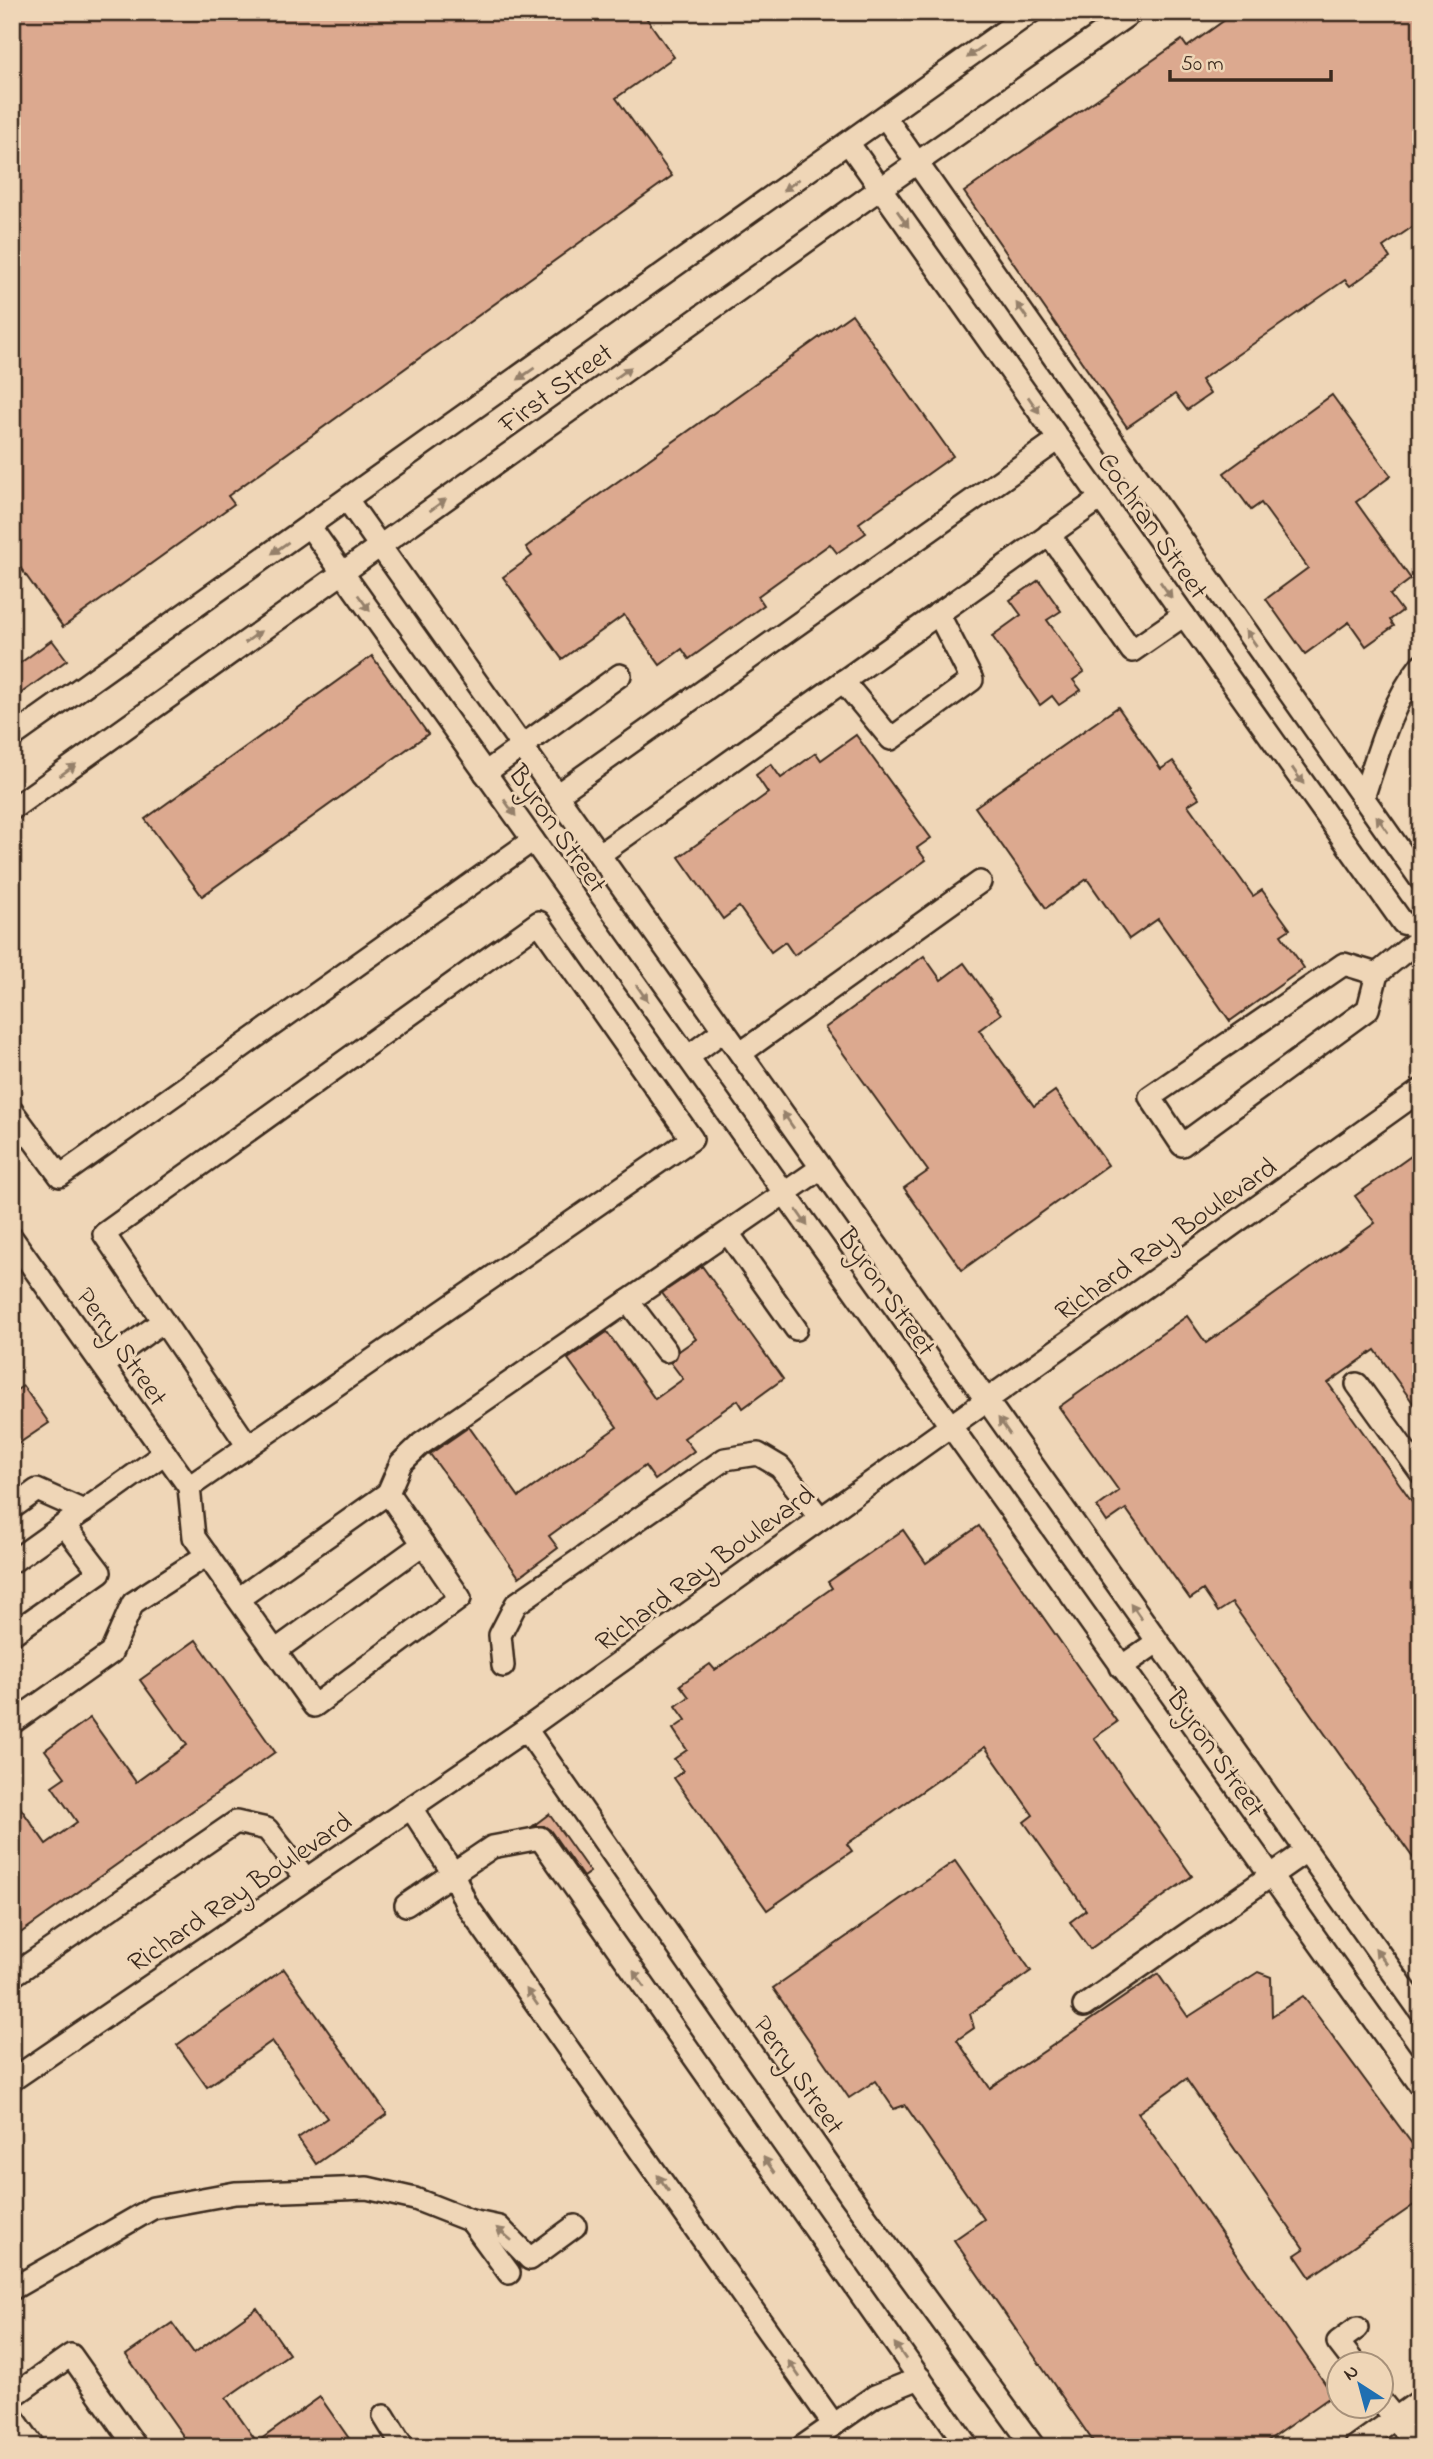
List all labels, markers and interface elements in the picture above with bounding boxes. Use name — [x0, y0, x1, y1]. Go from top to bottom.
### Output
scale bar — [1170, 38, 1332, 82]
one-way arrow — [966, 45, 984, 59]
text: 50 m — [1181, 50, 1224, 80]
one-way arrow — [782, 178, 800, 192]
one-way arrow — [896, 210, 910, 228]
one-way arrow — [1015, 302, 1029, 320]
street label: First Street — [490, 334, 623, 446]
one-way arrow — [614, 366, 632, 380]
one-way arrow — [517, 367, 535, 381]
one-way arrow — [1027, 396, 1041, 414]
street label: Cochran Street — [1085, 445, 1217, 609]
one-way arrow — [429, 498, 447, 512]
one-way arrow — [271, 541, 289, 555]
one-way arrow — [1159, 581, 1173, 599]
one-way arrow — [357, 594, 371, 612]
one-way arrow — [1244, 629, 1258, 647]
one-way arrow — [244, 630, 262, 644]
street label: Byron Street — [496, 756, 616, 903]
one-way arrow — [59, 763, 77, 777]
one-way arrow — [1291, 767, 1305, 785]
one-way arrow — [503, 799, 517, 817]
one-way arrow — [1375, 815, 1389, 833]
one-way arrow — [635, 984, 649, 1002]
one-way arrow — [781, 1111, 795, 1129]
street label: Richard Ray Boulevard — [1048, 1149, 1287, 1333]
one-way arrow — [795, 1209, 808, 1228]
street label: Byron Street — [825, 1219, 945, 1366]
street label: Perry Street — [64, 1280, 176, 1416]
one-way arrow — [997, 1417, 1011, 1435]
street label: Richard Ray Boulevard — [588, 1476, 825, 1664]
one-way arrow — [1129, 1602, 1143, 1620]
street label: Byron Street — [1154, 1680, 1274, 1827]
street label: Richard Ray Boulevard — [121, 1803, 362, 1984]
one-way arrow — [1374, 1947, 1388, 1965]
one-way arrow — [632, 1970, 646, 1988]
one-way arrow — [525, 1988, 539, 2006]
street label: Perry Street — [741, 2008, 853, 2144]
one-way arrow — [762, 2156, 776, 2174]
one-way arrow — [656, 2174, 670, 2192]
one-way arrow — [495, 2226, 513, 2241]
one-way arrow — [893, 2342, 907, 2360]
north arrow — [1324, 2350, 1394, 2420]
text: N — [1338, 2358, 1365, 2388]
one-way arrow — [787, 2360, 801, 2378]

